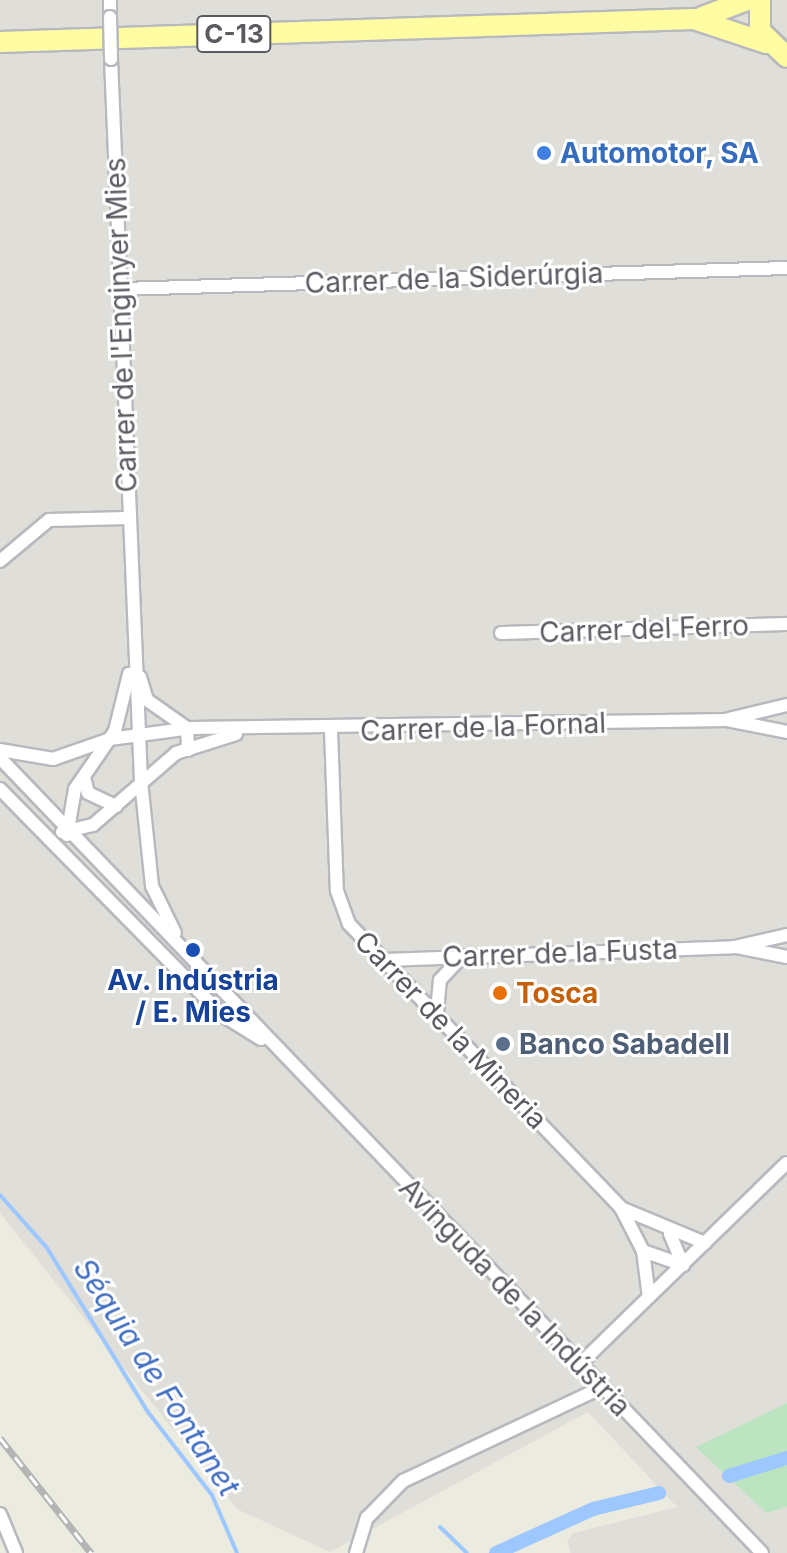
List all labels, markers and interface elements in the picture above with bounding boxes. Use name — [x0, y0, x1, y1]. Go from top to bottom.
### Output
road number: C-13 — [196, 12, 272, 56]
place label: Automotor, SA — [560, 136, 760, 170]
marker: Automotor, SA — [535, 144, 553, 162]
street label: Carrer de l'Enginyer Mies — [98, 157, 144, 493]
street label: Carrer de la Siderúrgia — [304, 256, 604, 300]
street label: Carrer del Ferro — [539, 609, 749, 649]
street label: Carrer de la Fornal — [360, 706, 606, 748]
street label: Carrer de la Mineria — [348, 924, 554, 1136]
street label: Carrer de la Fusta — [442, 932, 678, 974]
marker: Av. Indústria / E. Mies — [184, 941, 202, 959]
place label: Av. Indústria / E. Mies — [107, 963, 279, 1029]
place label: Tosca — [516, 976, 598, 1010]
marker: Tosca — [491, 984, 509, 1002]
place label: Banco Sabadell — [519, 1027, 730, 1061]
marker: Banco Sabadell — [494, 1035, 512, 1053]
street label: Avinguda de la Indústria — [393, 1171, 637, 1423]
water label: Séquia de Fontanet — [67, 1251, 247, 1503]

